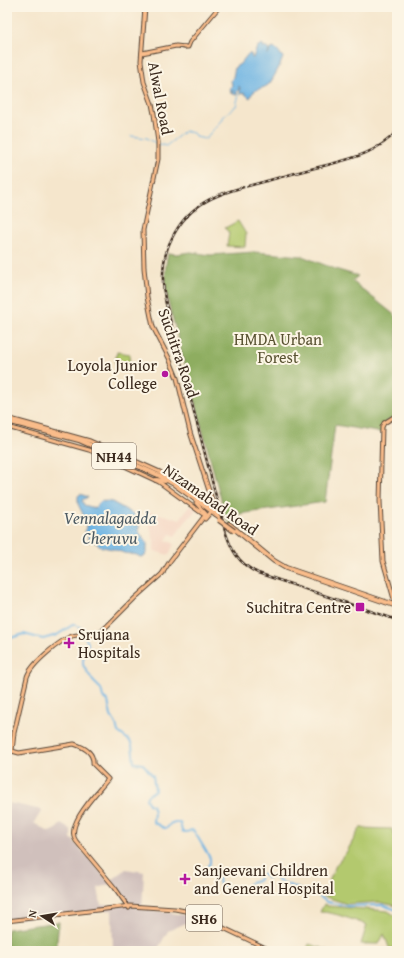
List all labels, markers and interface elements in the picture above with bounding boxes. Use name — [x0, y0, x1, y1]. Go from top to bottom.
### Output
street label: Alwal Road — [142, 59, 180, 137]
street label: Suchitra Road — [152, 305, 206, 402]
park label: HMDA Urban Forest — [234, 327, 322, 369]
place label: Loyola Junior College — [68, 353, 157, 395]
marker: Loyola Junior College — [160, 369, 170, 379]
road number: NH44 — [92, 443, 136, 469]
street label: Nizamabad Road — [158, 457, 264, 541]
water label: Vennalagadda Cheruvu — [64, 505, 157, 550]
place label: Suchitra Centre — [246, 595, 351, 619]
marker: Suchitra Centre — [354, 601, 366, 613]
place label: Srujana Hospitals — [78, 622, 140, 664]
marker: Srujana Hospitals — [63, 637, 75, 649]
place label: Sanjeevani Children and General Hospital — [194, 858, 335, 900]
marker: Sanjeevani Children and General Hospital — [179, 873, 191, 885]
north arrow — [22, 896, 62, 936]
road number: SH6 — [186, 905, 222, 931]
text: N — [24, 908, 41, 919]

